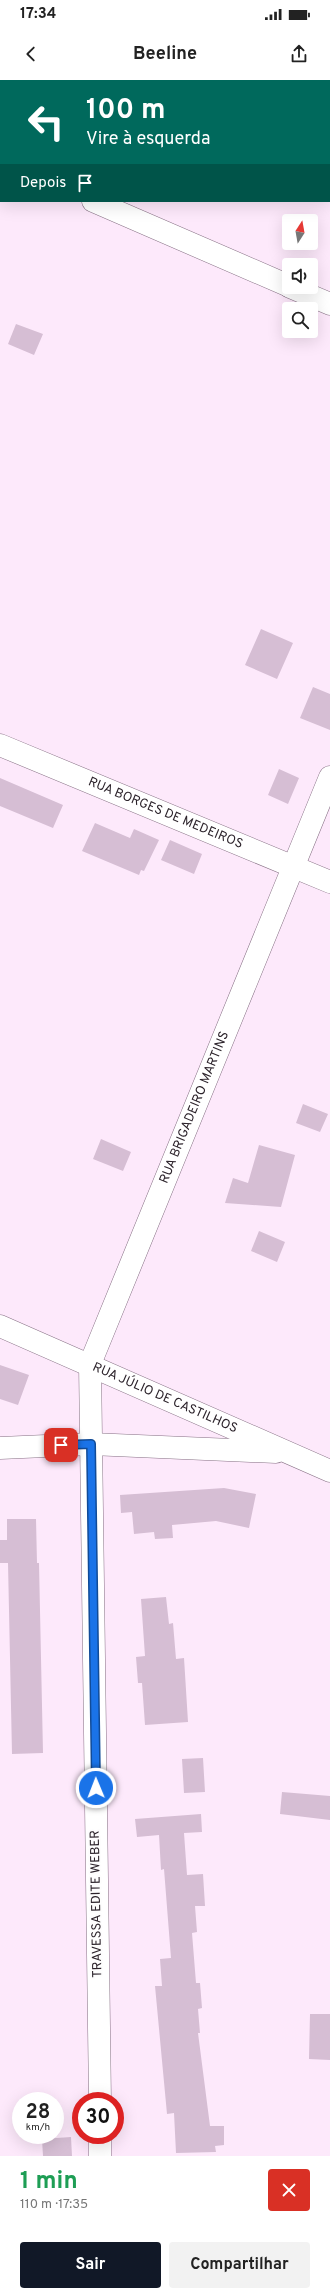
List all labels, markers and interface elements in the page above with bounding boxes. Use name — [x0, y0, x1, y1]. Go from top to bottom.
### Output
text: 17:34 — [20, 5, 56, 24]
icon: back — [20, 43, 42, 65]
text: Beeline — [133, 43, 197, 66]
icon: share — [288, 43, 310, 65]
text: 100 m — [86, 93, 166, 129]
icon: left — [20, 96, 72, 148]
text: Vire à esquerda — [86, 128, 210, 151]
icon: arrive — [74, 172, 96, 194]
text: Depois — [20, 174, 66, 193]
north arrow — [282, 214, 318, 250]
map controls — [282, 214, 318, 338]
button: sound — [282, 258, 318, 294]
button: search — [282, 302, 318, 338]
street label: RUA BORGES DE MEDEIROS — [86, 774, 245, 853]
street label: RUA BRIGADEIRO MARTINS — [157, 1029, 233, 1186]
street label: RUA JÚLIO DE CASTILHOS — [90, 1360, 240, 1437]
pin — [44, 1428, 78, 1462]
icon: arrive — [50, 1434, 72, 1456]
position arrow — [75, 1767, 117, 1809]
street label: TRAVESSA EDITE WEBER — [88, 1830, 106, 1978]
speed limit sign: 30 — [72, 2092, 124, 2144]
text: 28 — [26, 2100, 50, 2126]
text: km/h — [26, 2121, 50, 2134]
text: 1 min — [20, 2167, 78, 2197]
button: close — [268, 2169, 310, 2211]
text: 110 m · 17:35 — [20, 2197, 88, 2213]
button: Sair — [20, 2242, 161, 2288]
button: Compartilhar — [169, 2242, 310, 2288]

